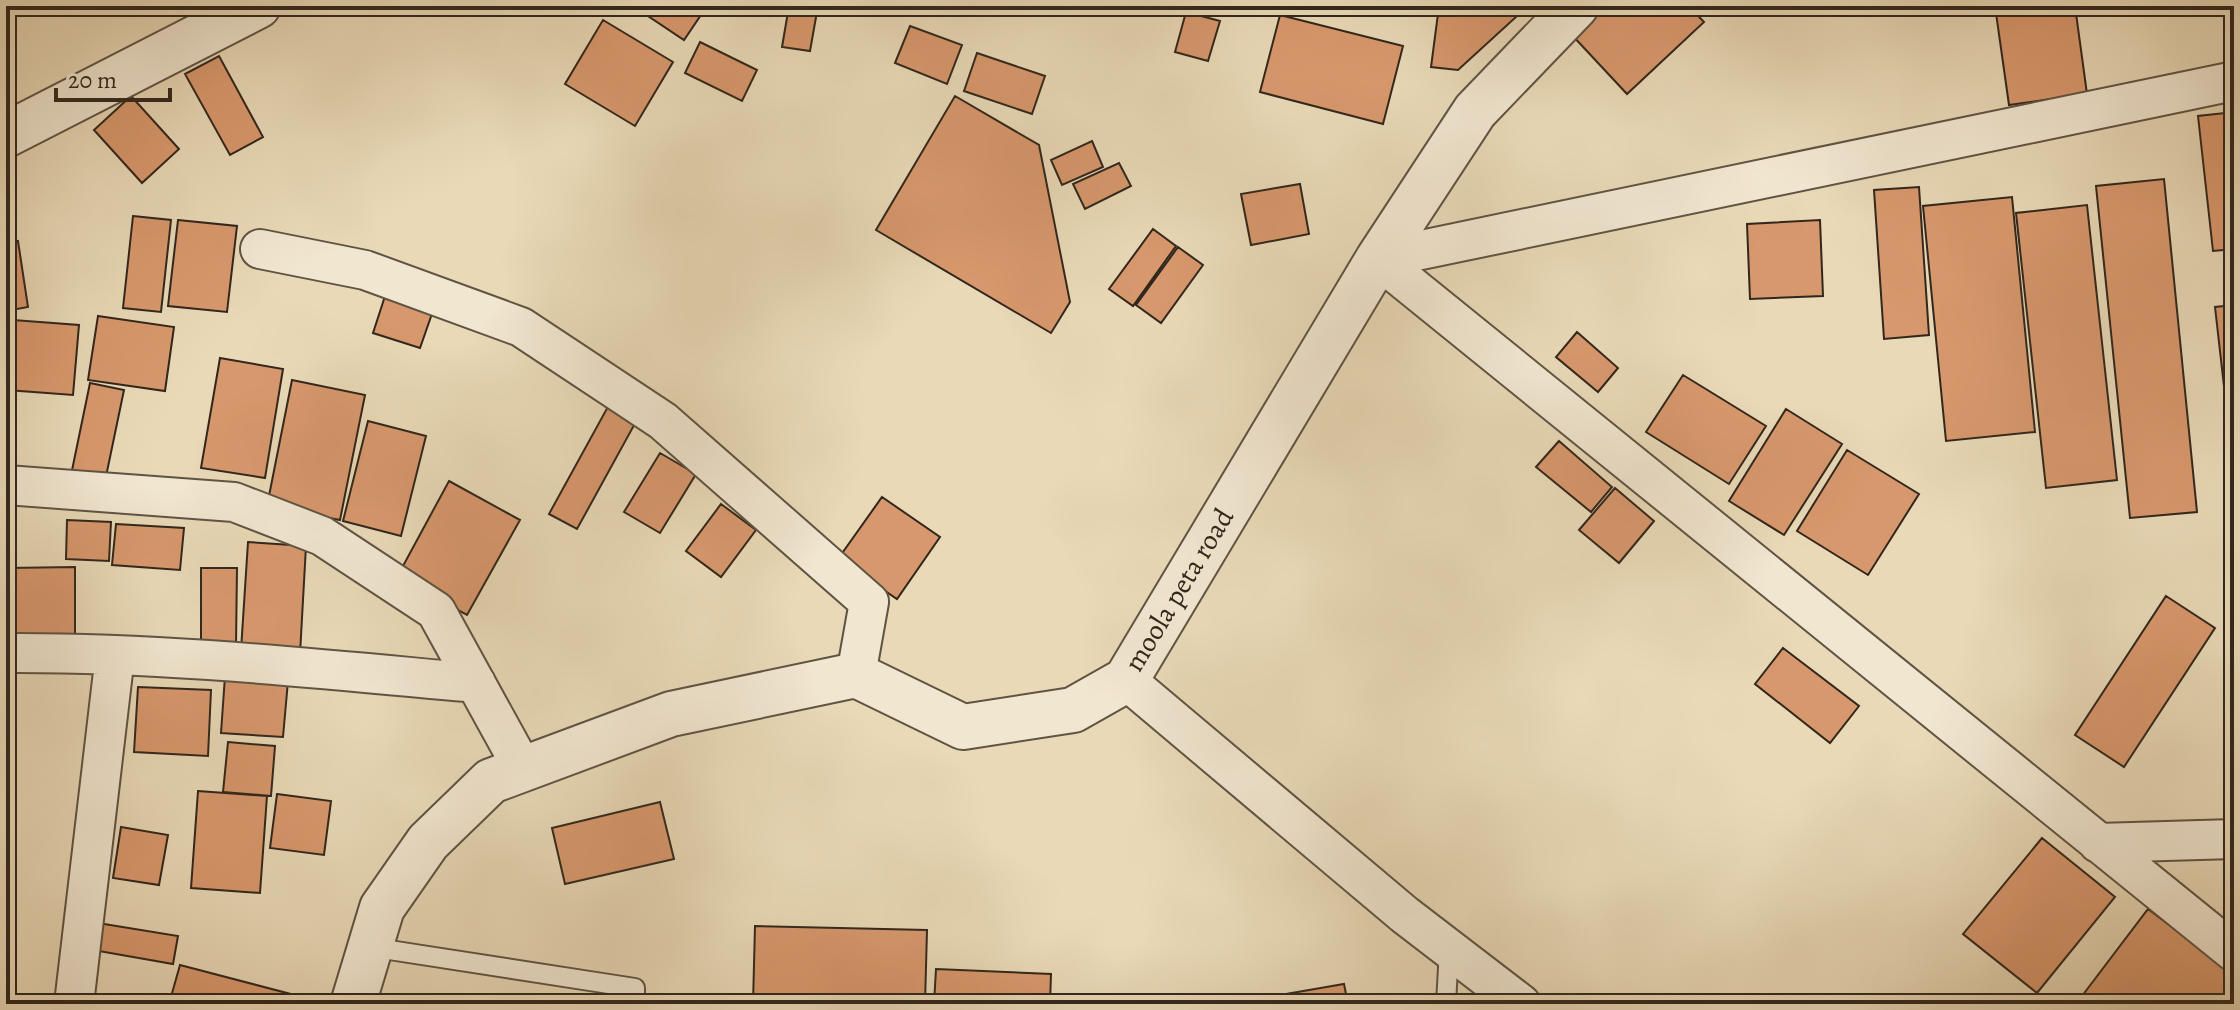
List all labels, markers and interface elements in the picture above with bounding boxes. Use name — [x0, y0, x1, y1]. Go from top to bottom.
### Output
scale bar — [56, 52, 170, 102]
text: 20 m — [68, 64, 117, 96]
street label: moola peta road — [1115, 500, 1243, 679]

